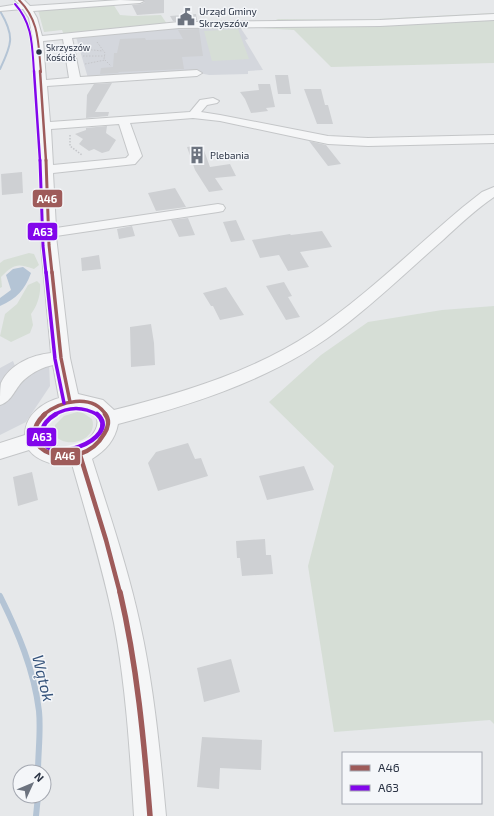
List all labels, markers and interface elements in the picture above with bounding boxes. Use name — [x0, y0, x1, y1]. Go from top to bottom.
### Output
place label: Urząd Gminy Skrzyszów — [199, 5, 258, 29]
public building icon: Urząd Gminy Skrzyszów — [176, 7, 196, 27]
place label: Skrzyszów Kościół — [46, 42, 91, 63]
marker: Skrzyszów Kościół — [34, 47, 44, 57]
building icon: Plebania — [187, 145, 207, 165]
place label: Plebania — [210, 149, 249, 161]
line badge: A46 — [32, 189, 63, 208]
text: A46 — [37, 192, 58, 205]
line badge: A63 — [27, 222, 58, 241]
text: A63 — [33, 225, 53, 238]
line badge: A63 — [26, 427, 57, 447]
text: A63 — [32, 430, 52, 443]
line badge: A46 — [50, 447, 81, 466]
text: A46 — [55, 449, 76, 462]
water label: Wątok — [29, 653, 59, 703]
legend — [342, 752, 482, 804]
text: A46 — [378, 760, 400, 774]
north arrow — [12, 764, 52, 804]
text: N — [32, 769, 47, 784]
text: A63 — [378, 780, 399, 794]

